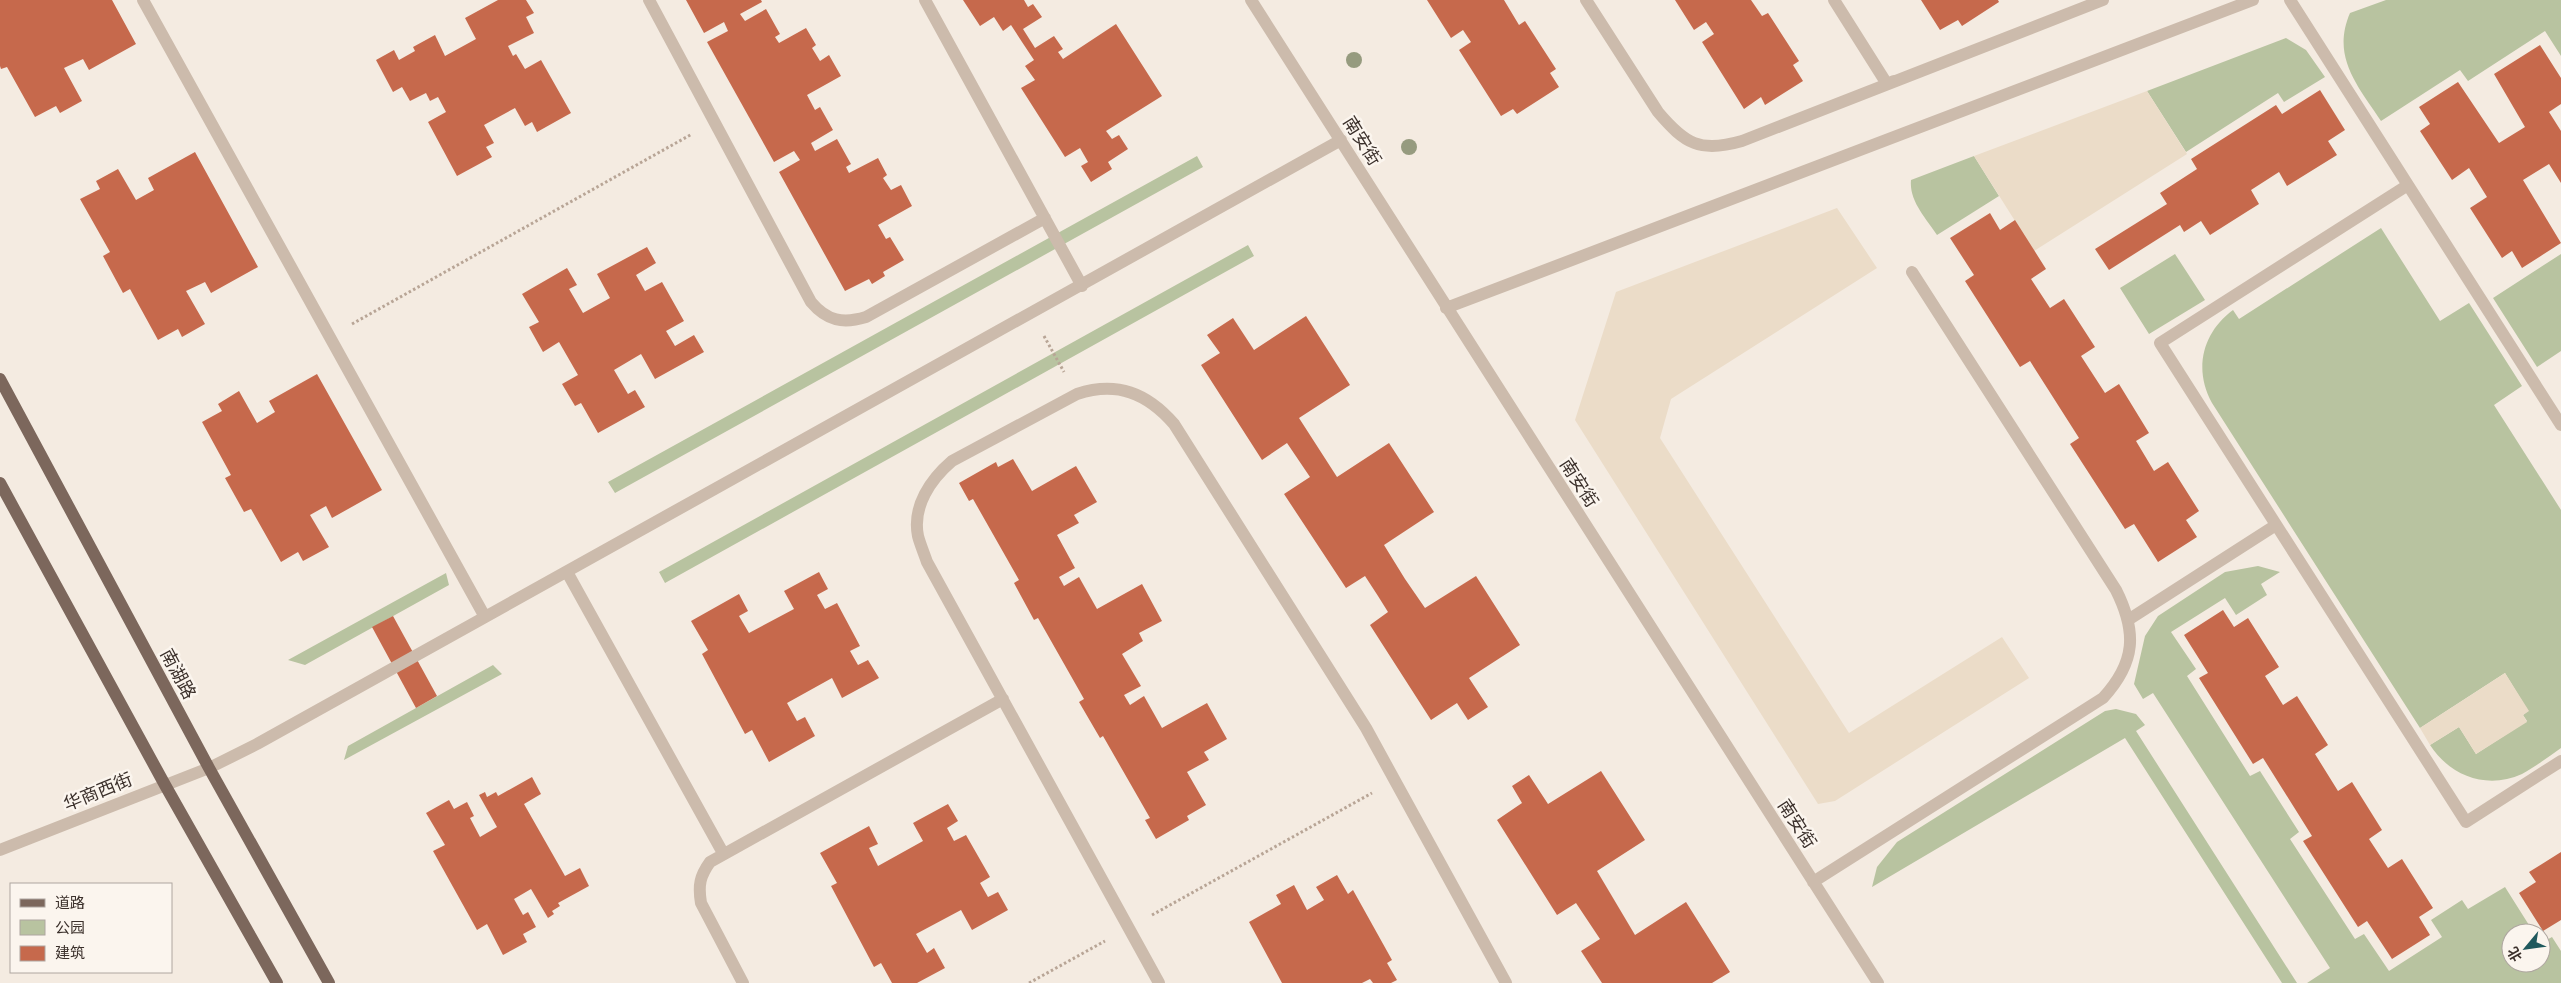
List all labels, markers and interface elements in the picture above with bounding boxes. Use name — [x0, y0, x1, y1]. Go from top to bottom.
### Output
street label: 南安街 — [1337, 113, 1385, 171]
street label: 南安街 — [1553, 455, 1602, 513]
street label: 南湖路 — [154, 645, 200, 704]
street label: 华商西街 — [61, 769, 136, 818]
street label: 南安街 — [1771, 796, 1820, 854]
legend — [10, 883, 172, 973]
text: 道路 — [55, 895, 85, 914]
text: 公园 — [55, 920, 85, 939]
north arrow — [2501, 923, 2551, 973]
text: 北 — [2505, 943, 2527, 964]
text: 建筑 — [55, 945, 85, 964]

